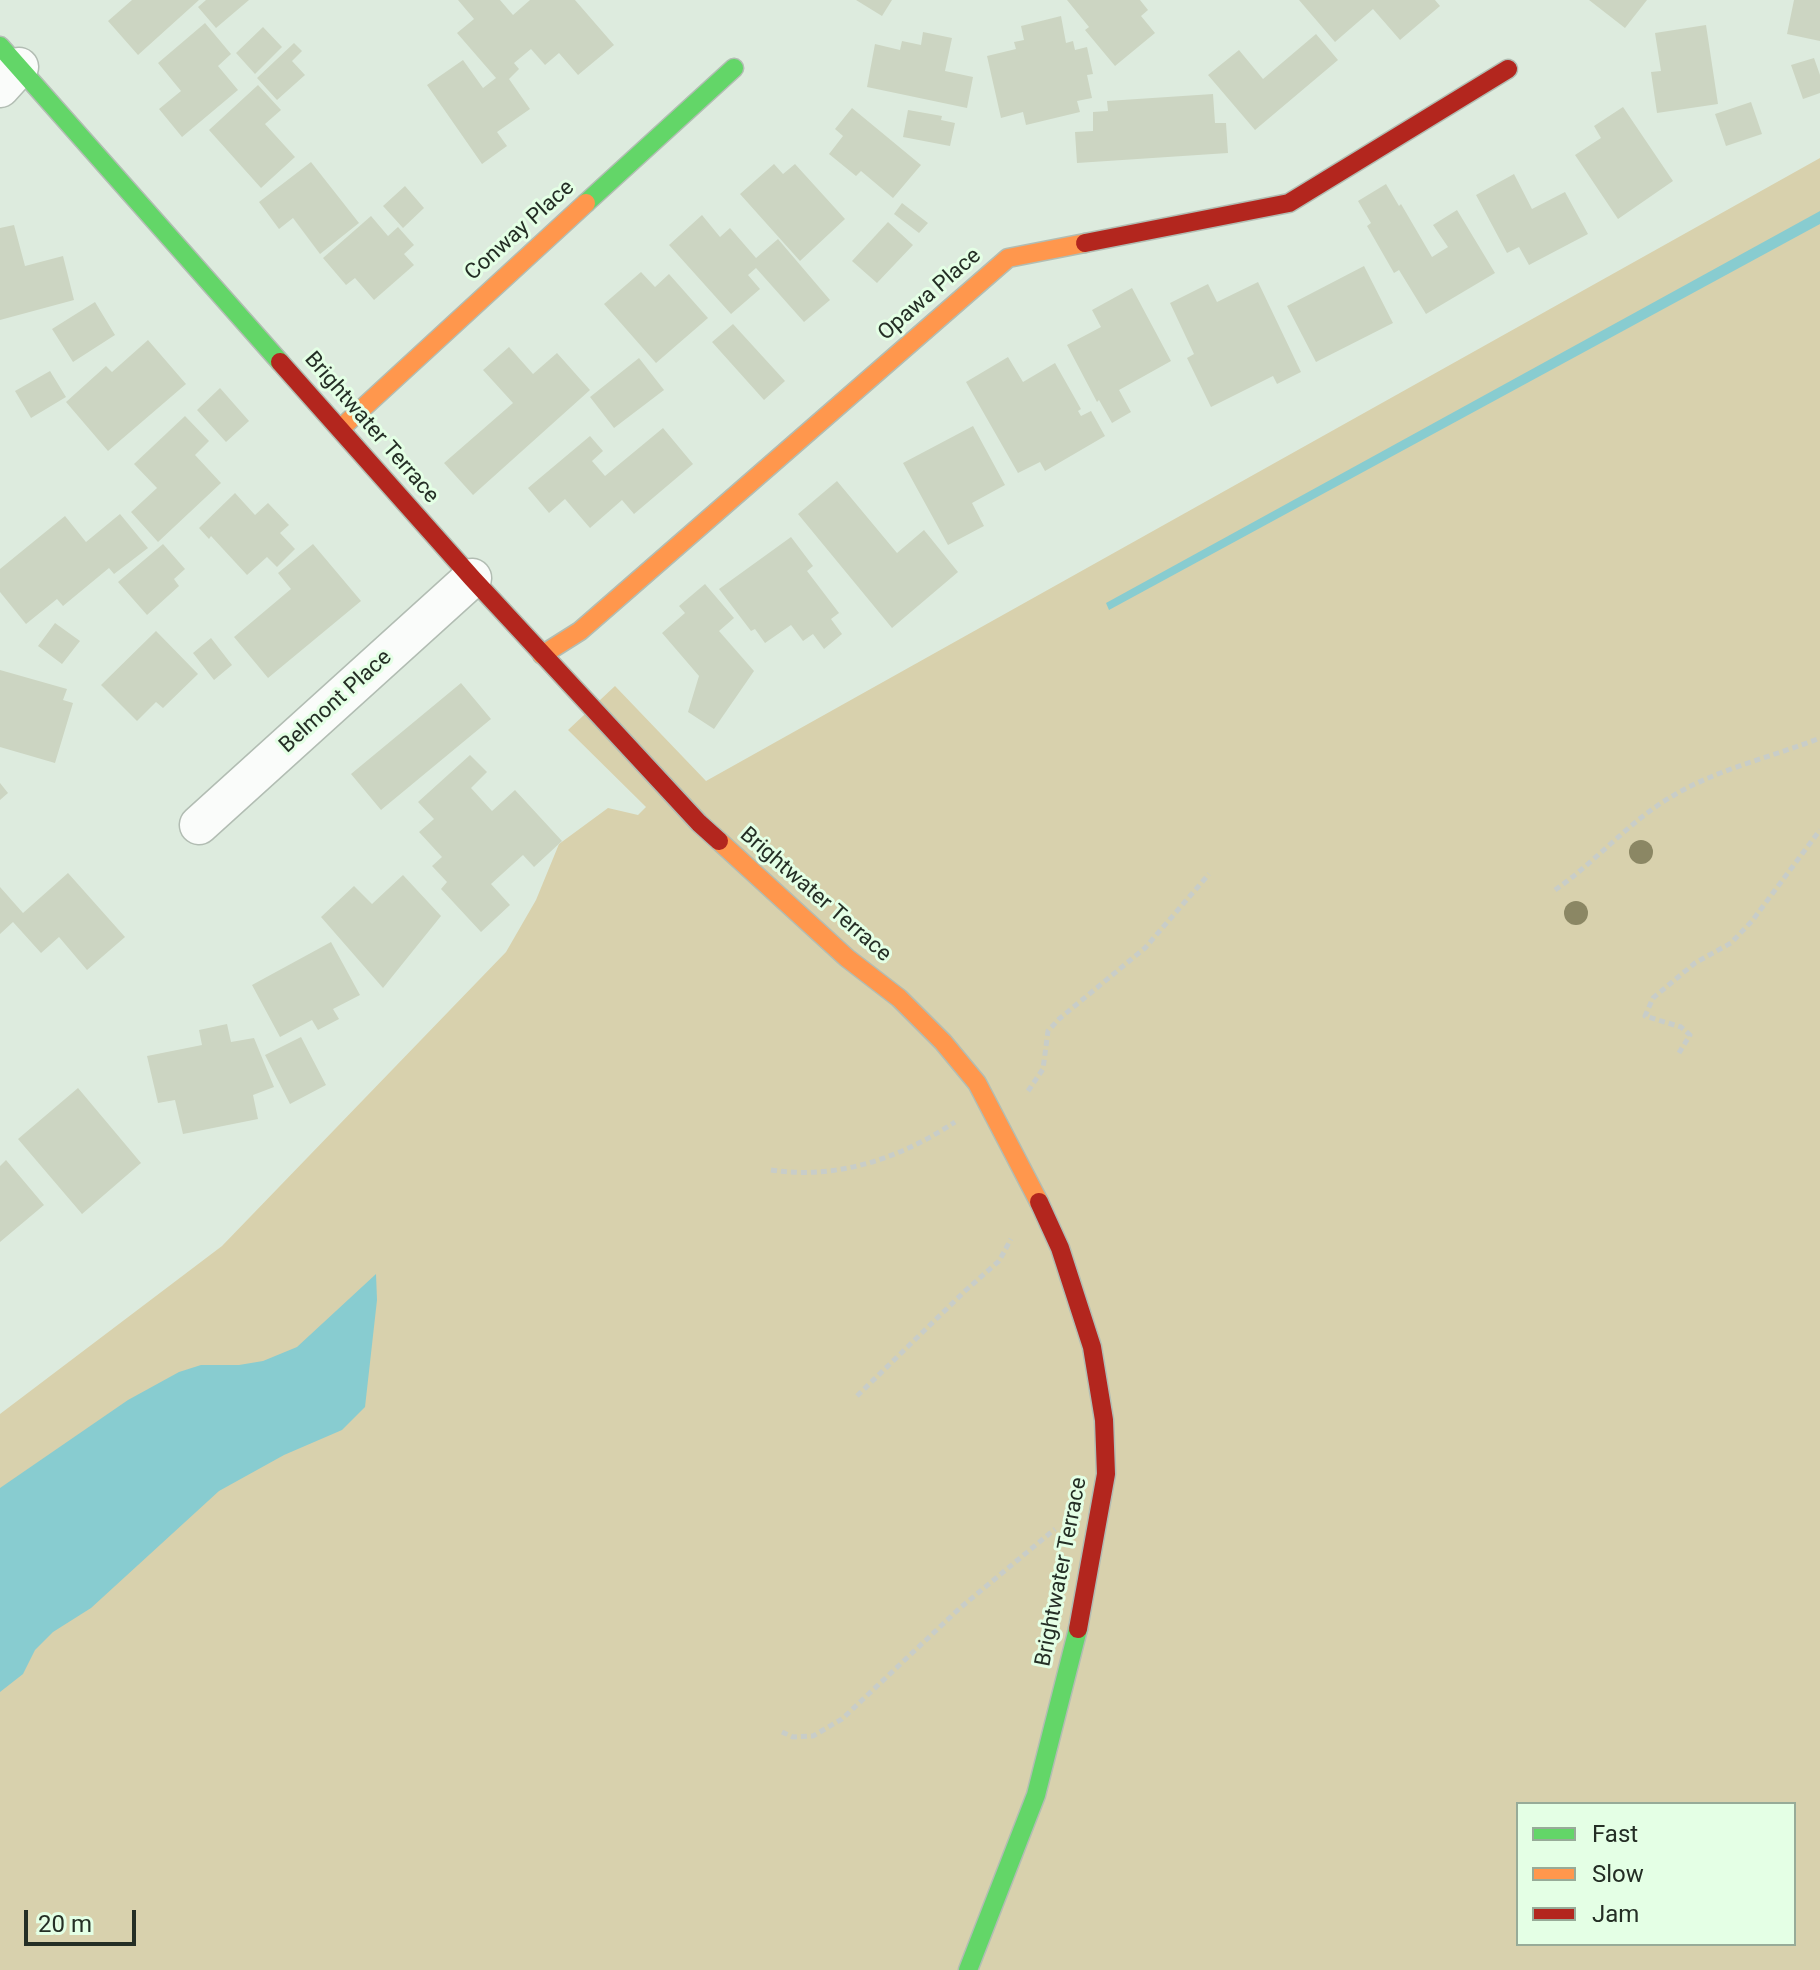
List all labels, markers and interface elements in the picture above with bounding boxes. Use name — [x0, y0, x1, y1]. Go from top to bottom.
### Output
street label: Conway Place — [460, 175, 580, 287]
street label: Opawa Place — [873, 243, 987, 347]
street label: Brightwater Terrace — [298, 347, 444, 509]
street label: Belmont Place — [274, 645, 398, 759]
street label: Brightwater Terrace — [734, 822, 896, 968]
street label: Brightwater Terrace — [1031, 1475, 1093, 1669]
legend — [1516, 1802, 1796, 1946]
text: Fast — [1592, 1820, 1638, 1848]
text: Slow — [1592, 1860, 1644, 1888]
scale bar — [28, 1894, 140, 1944]
text: Jam — [1592, 1900, 1639, 1928]
text: 20 m — [38, 1910, 92, 1938]

